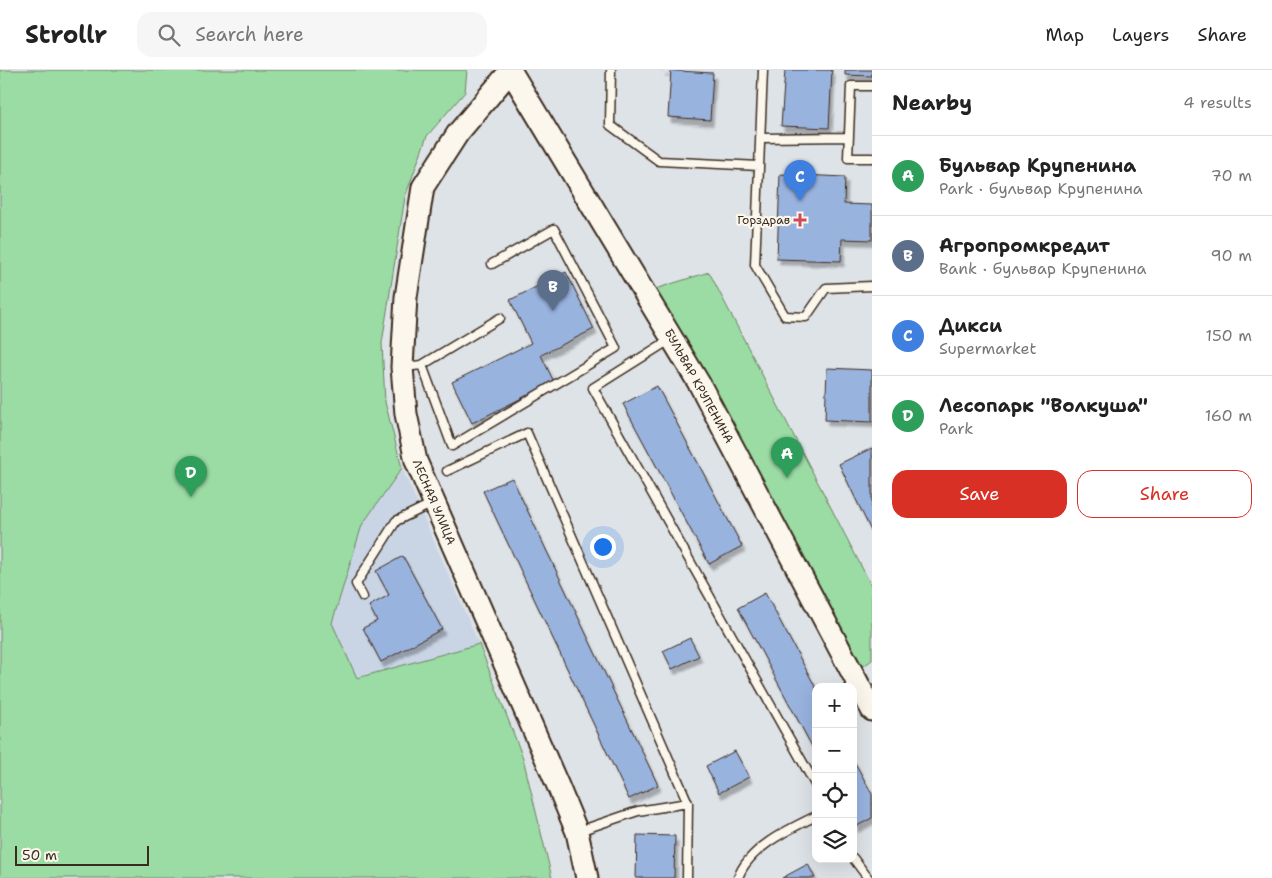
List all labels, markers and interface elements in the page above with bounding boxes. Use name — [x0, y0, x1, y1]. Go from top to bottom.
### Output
search box — [137, 12, 487, 57]
text: Strollr — [25, 19, 107, 51]
icon: search — [155, 21, 183, 49]
text: Search here — [195, 22, 304, 47]
text: Map — [1046, 23, 1084, 47]
text: Layers — [1112, 23, 1169, 47]
text: Share — [1197, 23, 1247, 47]
text: Nearby — [892, 89, 972, 117]
text: 4 results — [1183, 92, 1252, 113]
text: Бульвар Крупенина — [939, 153, 1136, 178]
pin: C — [784, 160, 816, 201]
text: A — [902, 165, 914, 186]
text: 70 m — [1211, 165, 1252, 186]
text: Park · бульвар Крупенина — [939, 178, 1143, 199]
place label: Горздрав — [737, 212, 790, 228]
marker: Горздрав — [794, 214, 806, 226]
text: Агропромкредит — [939, 233, 1110, 258]
text: B — [903, 245, 913, 266]
text: 90 m — [1211, 245, 1252, 266]
text: Bank · бульвар Крупенина — [939, 258, 1147, 279]
pin: B — [537, 270, 569, 311]
text: Дикси — [939, 313, 1002, 338]
text: C — [903, 325, 913, 346]
text: 150 m — [1205, 325, 1252, 346]
street label: БУЛЬВАР КРУПЕНИНА — [661, 326, 737, 446]
text: Supermarket — [939, 338, 1036, 359]
text: Лесопарк "Волкуша" — [939, 393, 1148, 418]
text: D — [902, 405, 914, 426]
text: 160 m — [1205, 405, 1252, 426]
text: Park — [939, 418, 973, 439]
pin: A — [771, 437, 803, 478]
pin: D — [175, 456, 207, 497]
street label: ЛЕСНАЯ УЛИЦА — [409, 457, 459, 547]
button: Save — [892, 470, 1067, 518]
button: Share — [1077, 470, 1252, 518]
your location — [590, 534, 616, 560]
map controls — [812, 683, 857, 863]
button: + — [812, 683, 857, 728]
button: − — [812, 728, 857, 773]
button: locate — [812, 773, 857, 818]
button: layers — [812, 818, 857, 863]
scale bar — [15, 843, 149, 866]
text: 50 m — [22, 846, 57, 864]

